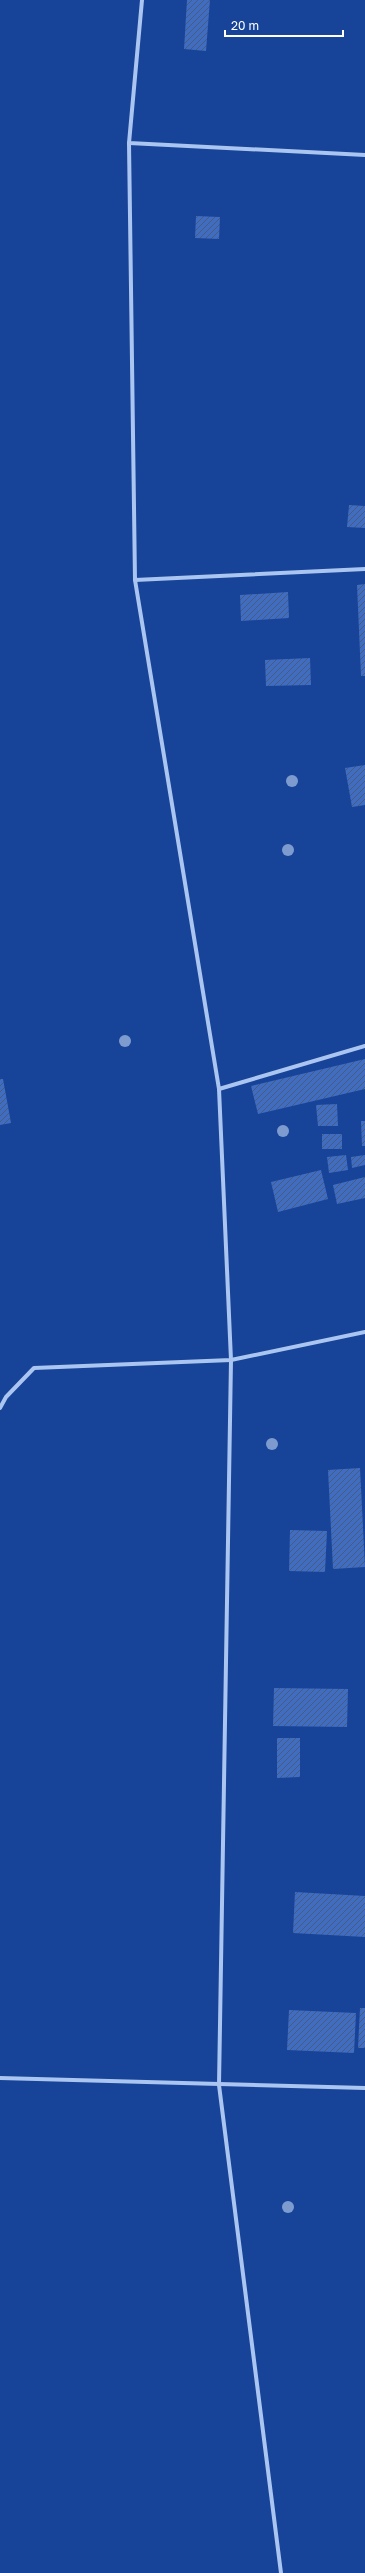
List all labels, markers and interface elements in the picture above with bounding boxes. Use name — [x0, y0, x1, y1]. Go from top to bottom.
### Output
scale bar — [225, 12, 343, 38]
text: 20 m — [231, 18, 259, 33]

